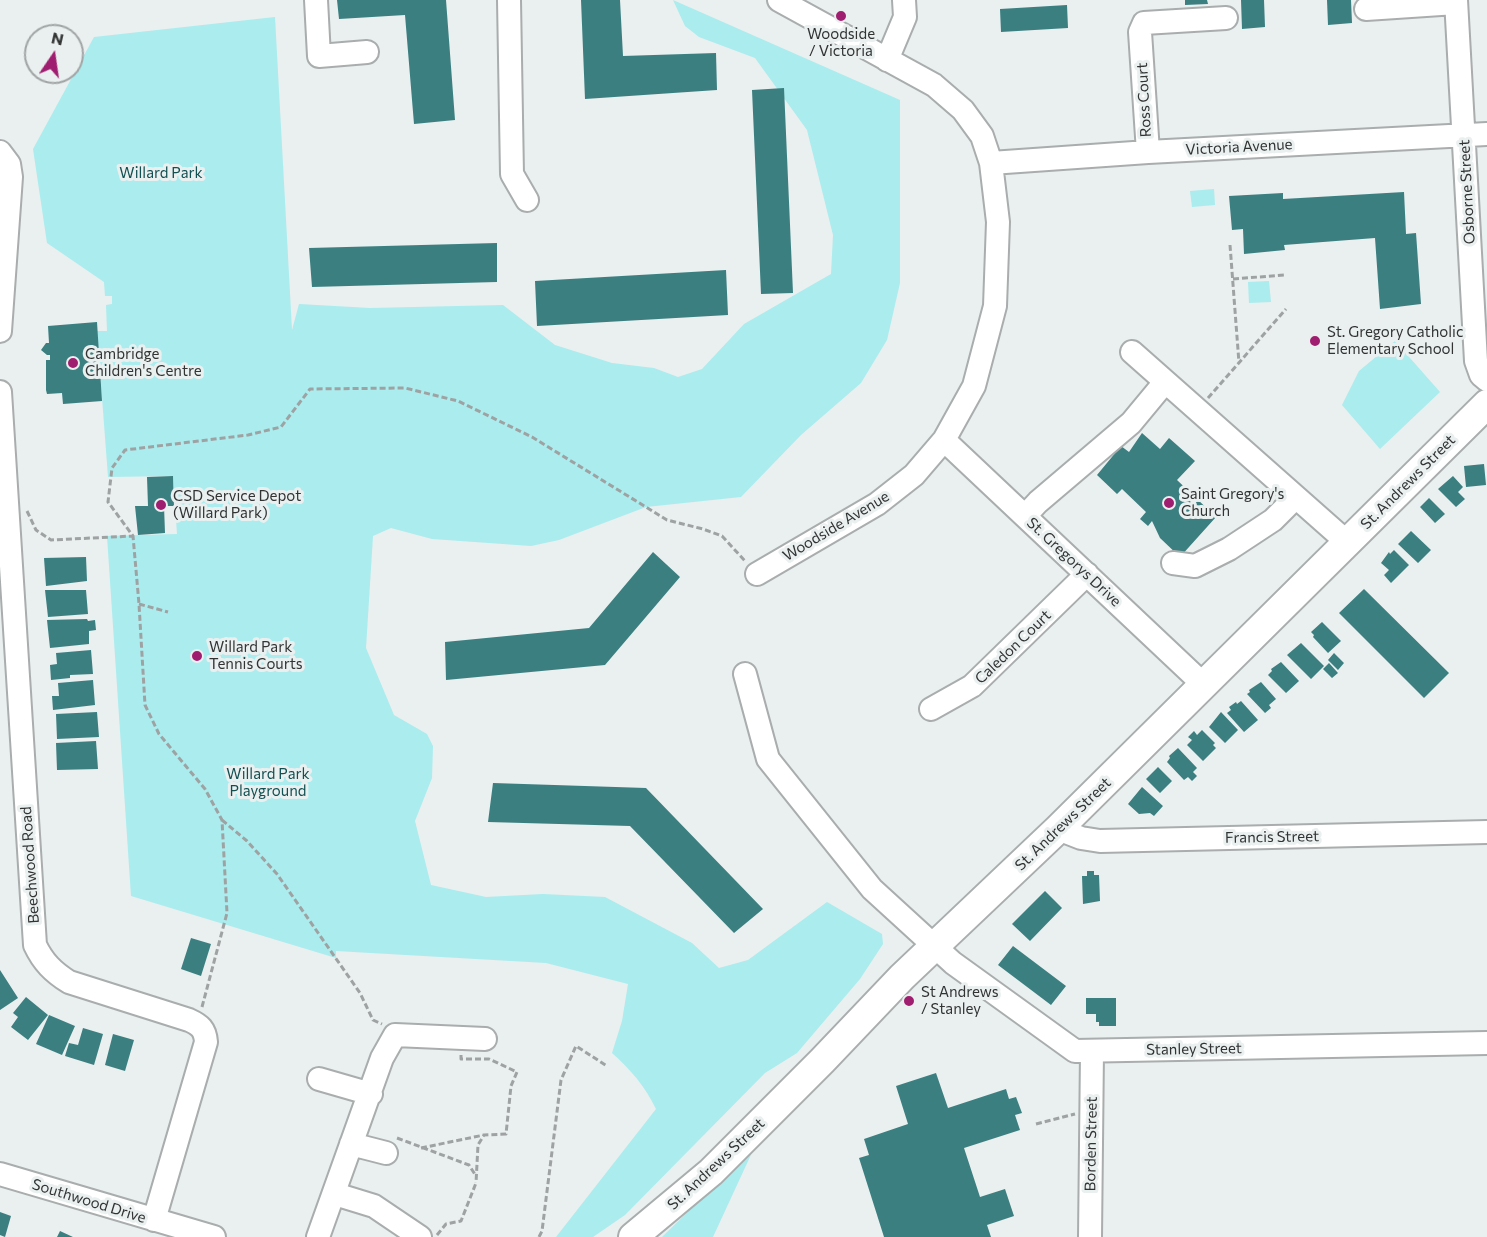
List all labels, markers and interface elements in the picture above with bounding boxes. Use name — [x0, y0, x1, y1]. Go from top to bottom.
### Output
marker: Woodside / Victoria — [834, 9, 848, 23]
north arrow — [24, 24, 84, 84]
place label: Woodside / Victoria — [807, 25, 875, 60]
text: N — [50, 27, 66, 49]
street label: Ross Court — [1133, 62, 1155, 138]
street label: Victoria Avenue — [1185, 135, 1293, 159]
street label: Osborne Street — [1455, 139, 1479, 245]
park label: Willard Park — [119, 164, 203, 182]
place label: St. Gregory Catholic Elementary School — [1327, 323, 1463, 358]
marker: St. Gregory Catholic Elementary School — [1308, 334, 1322, 348]
place label: Cambridge Children's Centre — [85, 345, 202, 380]
marker: Cambridge Children's Centre — [66, 356, 80, 370]
street label: St. Andrews Street — [1357, 431, 1459, 533]
place label: Saint Gregory's Church — [1181, 485, 1284, 520]
place label: CSD Service Depot (Willard Park) — [173, 487, 301, 522]
street label: Woodside Avenue — [780, 487, 892, 565]
marker: Saint Gregory's Church — [1162, 496, 1176, 510]
marker: CSD Service Depot (Willard Park) — [154, 498, 168, 512]
street label: St. Gregorys Drive — [1023, 514, 1125, 610]
street label: Caledon Court — [971, 606, 1055, 688]
place label: Willard Park Tennis Courts — [209, 638, 303, 673]
marker: Willard Park Tennis Courts — [190, 649, 204, 663]
park label: Willard Park Playground — [226, 765, 310, 800]
street label: St. Andrews Street — [1011, 774, 1115, 874]
street label: Beechwood Road — [17, 806, 43, 924]
street label: Francis Street — [1225, 827, 1319, 847]
place label: St Andrews / Stanley — [921, 983, 999, 1018]
marker: St Andrews / Stanley — [902, 994, 916, 1008]
street label: Stanley Street — [1146, 1039, 1242, 1059]
street label: Borden Street — [1081, 1096, 1101, 1192]
street label: St. Andrews Street — [664, 1114, 768, 1214]
street label: Southwood Drive — [30, 1175, 148, 1227]

